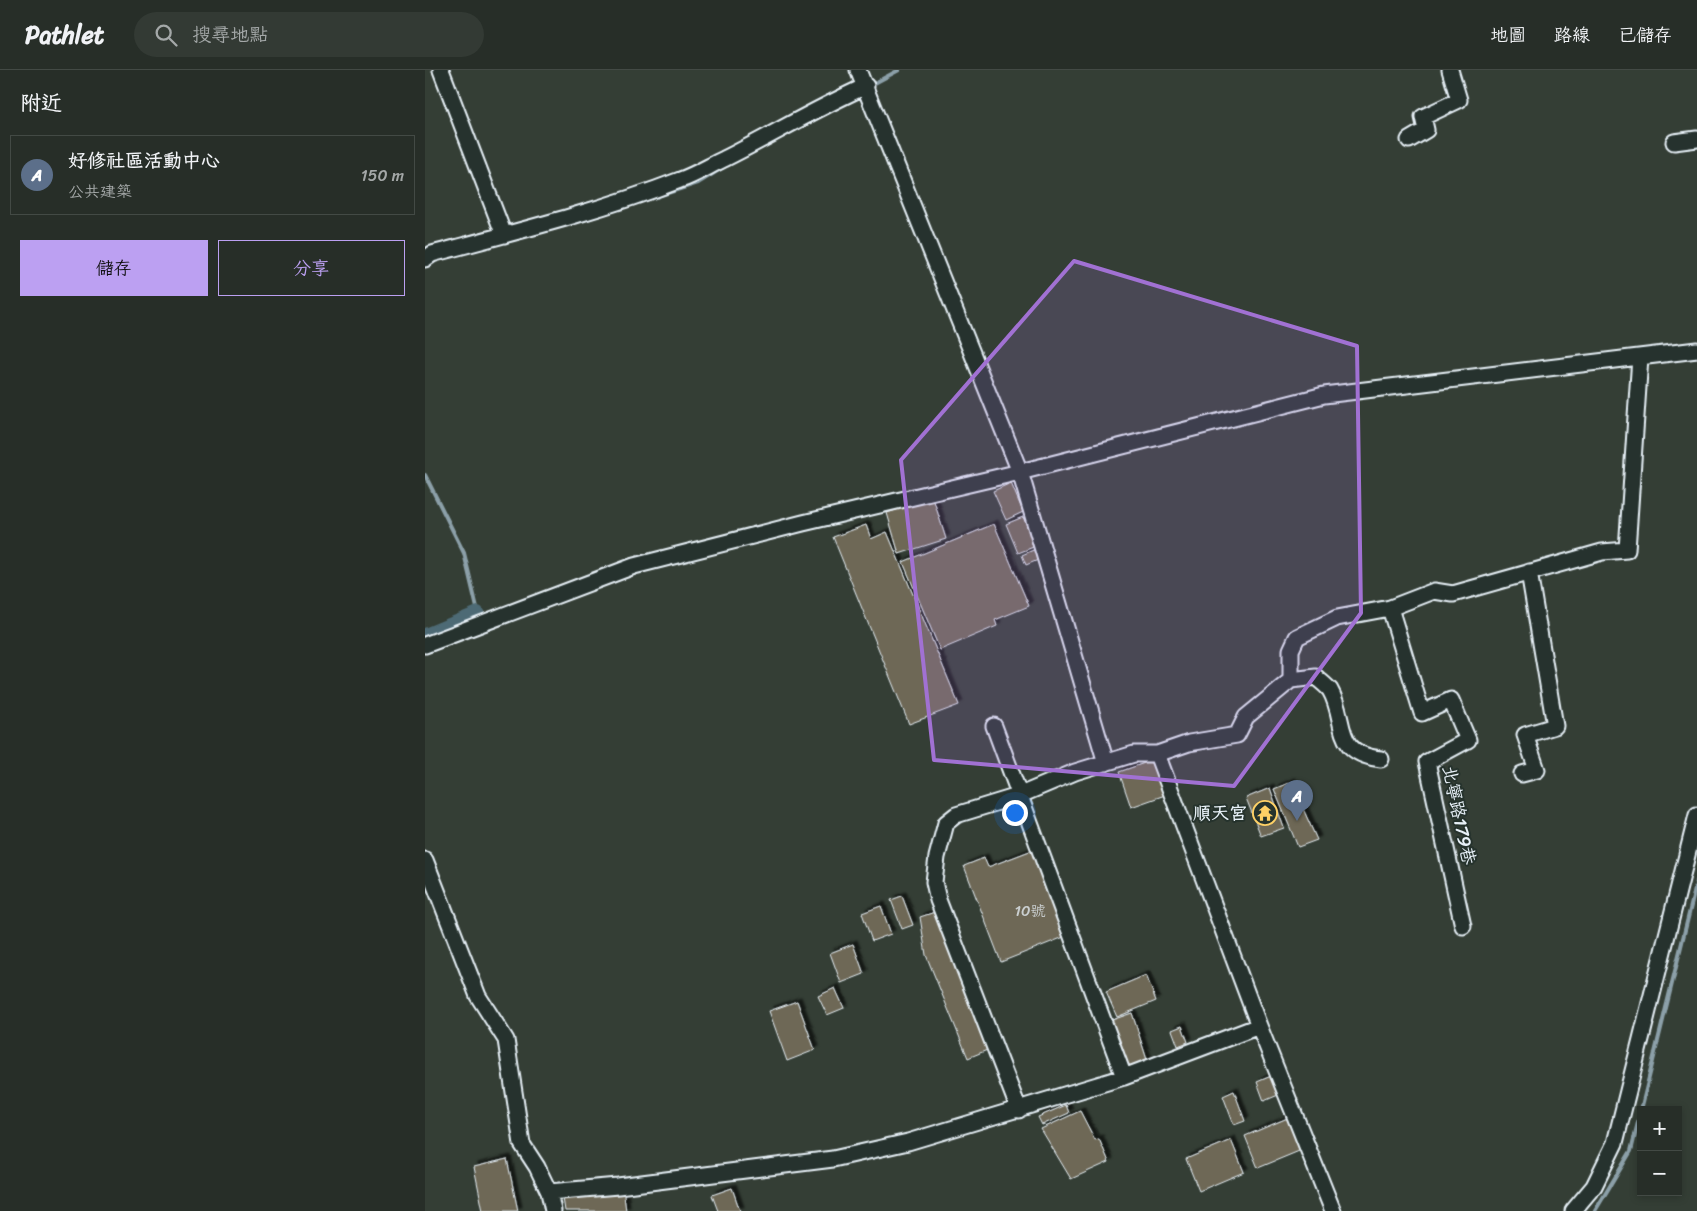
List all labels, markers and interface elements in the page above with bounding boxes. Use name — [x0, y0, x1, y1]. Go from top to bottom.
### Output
search box — [134, 12, 484, 57]
text: Pathlet — [25, 14, 104, 56]
text: 搜尋地點 — [192, 18, 268, 51]
text: 地圖 — [1490, 19, 1526, 51]
text: 路線 — [1554, 19, 1590, 51]
text: 已儲存 — [1618, 19, 1672, 51]
icon: search — [152, 21, 180, 49]
text: 附近 — [20, 84, 62, 122]
text: 好修社區活動中心 — [68, 144, 220, 177]
text: A — [32, 161, 42, 190]
text: 150 m — [361, 161, 404, 190]
text: 公共建築 — [68, 177, 132, 206]
button: 儲存 — [20, 240, 208, 296]
button: 分享 — [218, 240, 405, 296]
street label: 北寧路179巷 — [1433, 762, 1485, 868]
pin: A — [1281, 780, 1313, 821]
place label: 順天宮 — [1193, 797, 1247, 829]
your location — [1002, 800, 1028, 826]
temple icon: 順天宮 — [1252, 800, 1278, 826]
house number: 10號 — [1015, 898, 1045, 924]
map controls — [1637, 1106, 1682, 1196]
button: + — [1637, 1106, 1682, 1151]
button: − — [1637, 1151, 1682, 1196]

